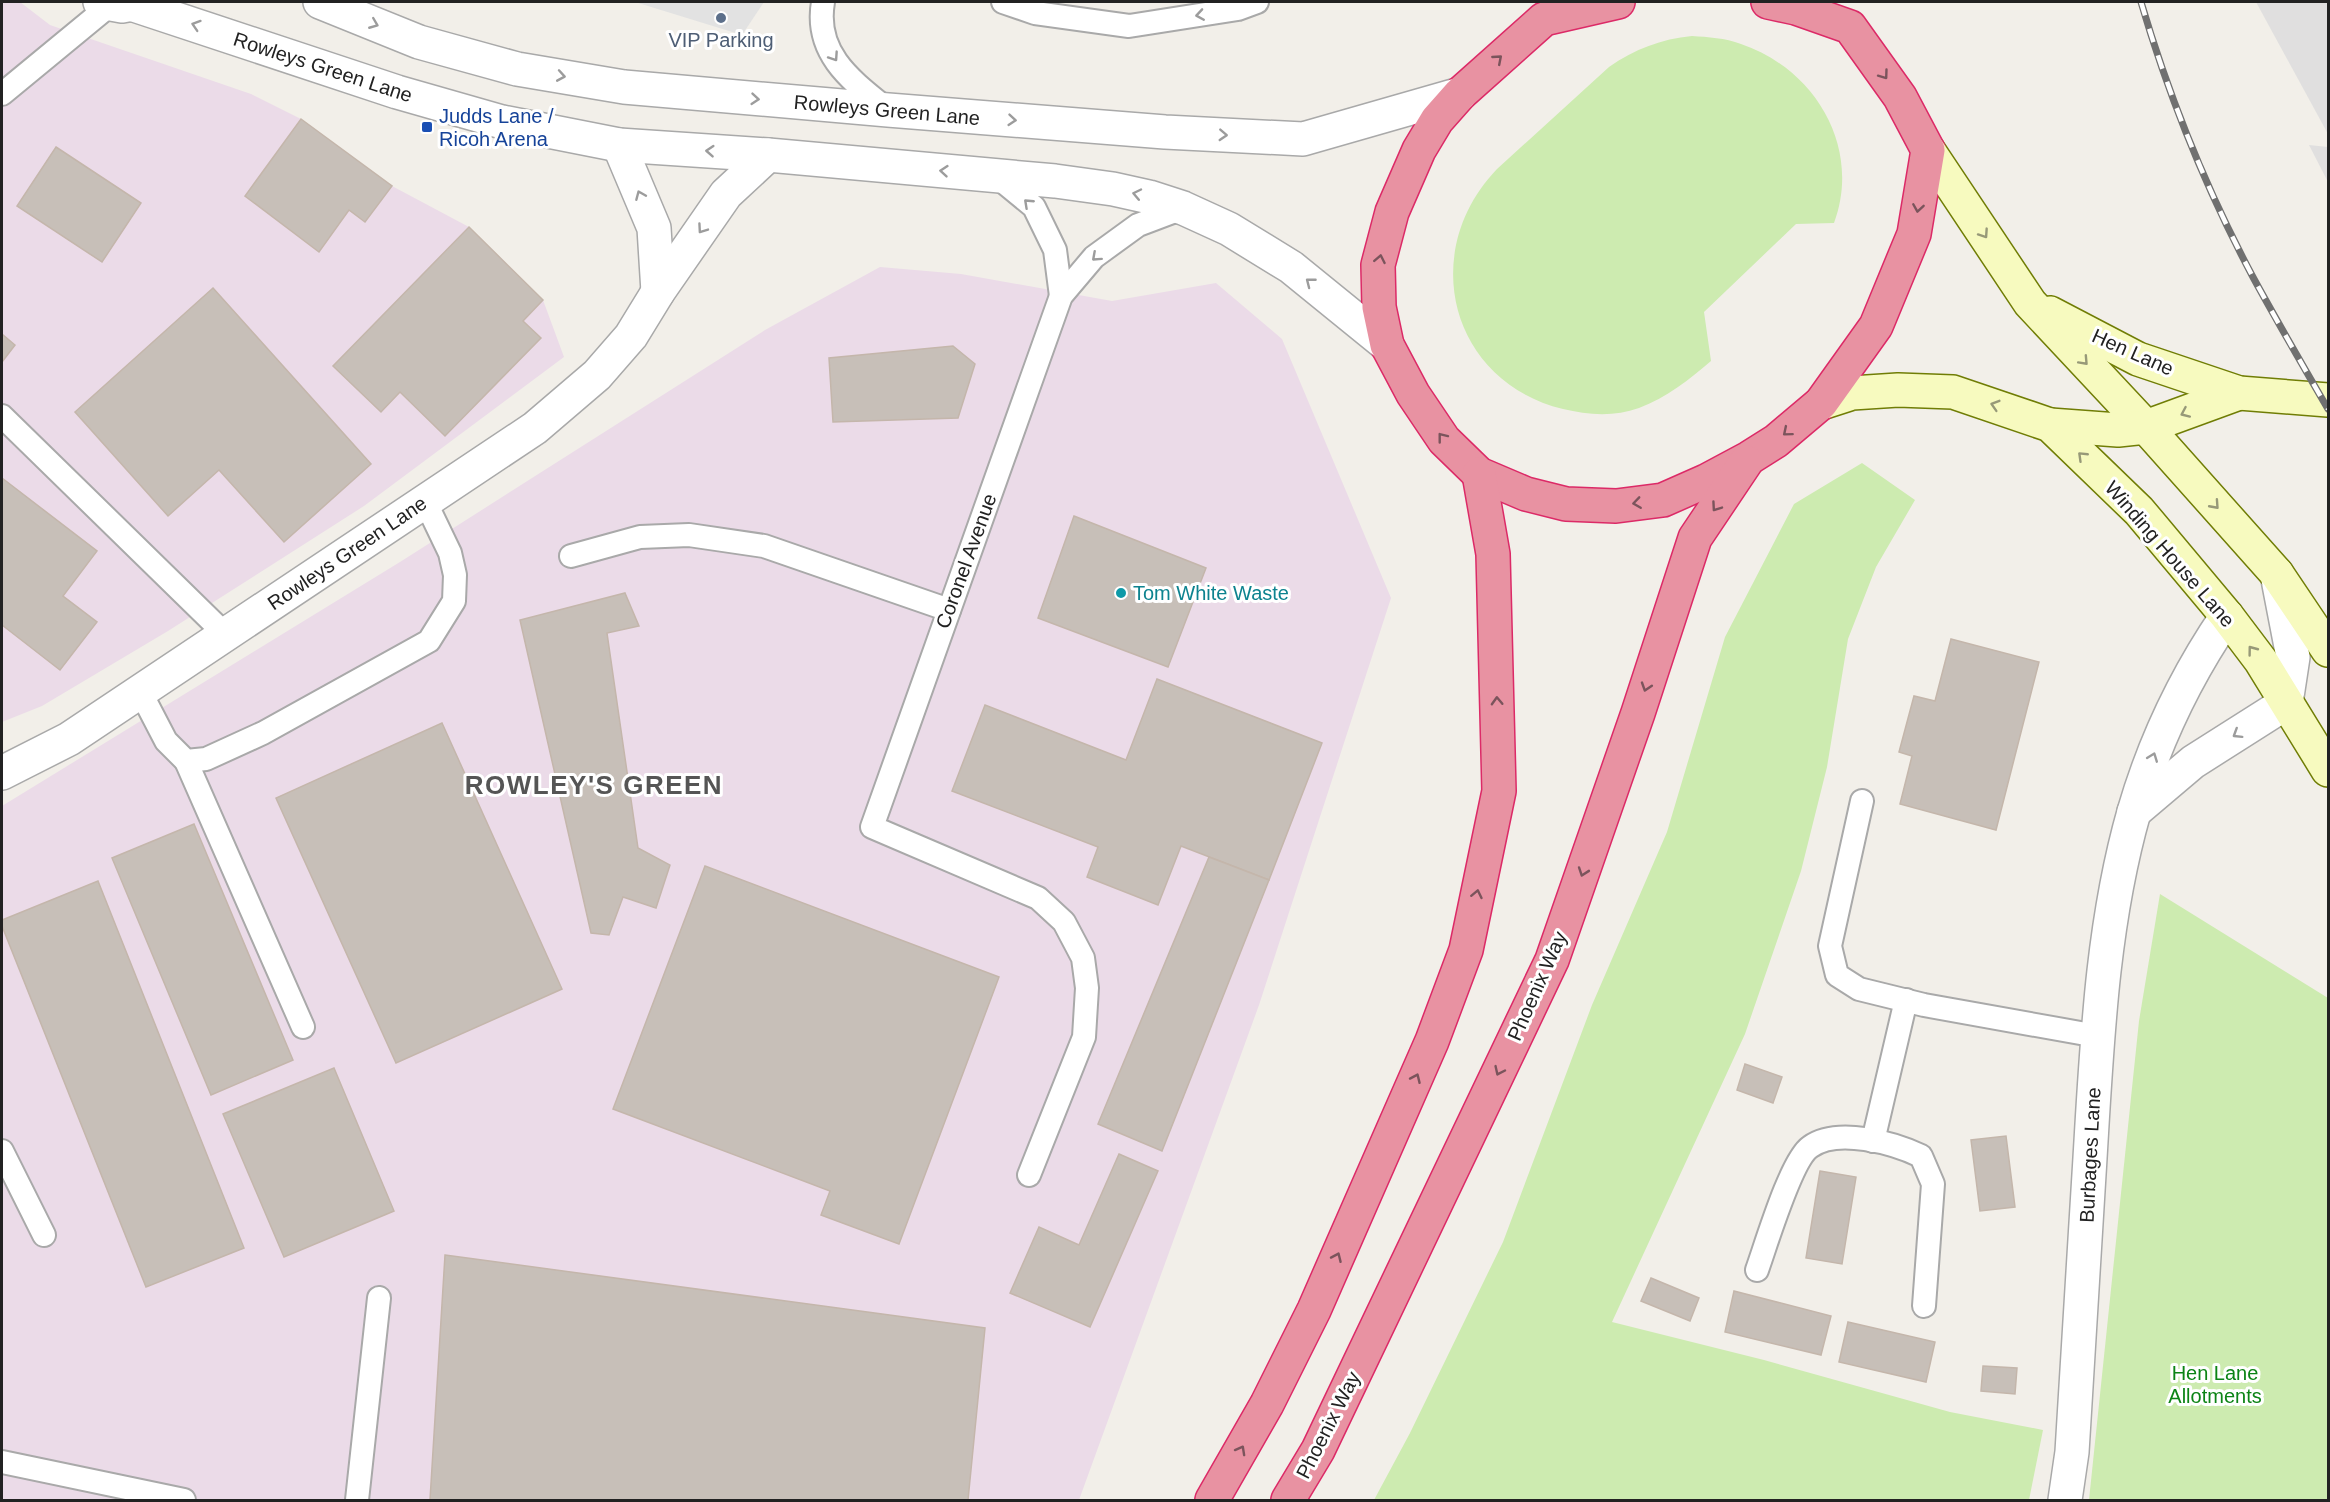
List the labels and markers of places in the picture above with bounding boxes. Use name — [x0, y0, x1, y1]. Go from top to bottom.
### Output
marker: VIP Parking — [714, 11, 728, 25]
place label: VIP Parking — [668, 29, 774, 51]
place label: Judds Lane / Ricoh Arena — [439, 105, 554, 150]
marker: Judds Lane / Ricoh Arena — [420, 120, 434, 134]
place label: Tom White Waste — [1133, 582, 1289, 604]
marker: Tom White Waste — [1114, 586, 1128, 600]

